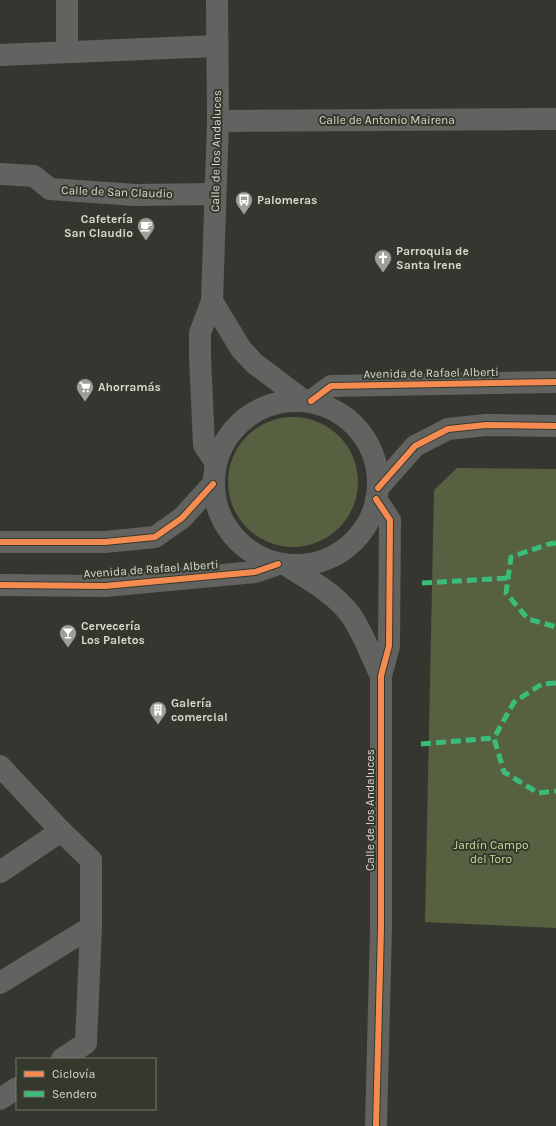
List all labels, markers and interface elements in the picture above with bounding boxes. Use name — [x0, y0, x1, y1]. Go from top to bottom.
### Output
street label: Calle de los Andaluces — [208, 90, 224, 212]
street label: Calle de Antonio Mairena — [319, 113, 455, 127]
street label: Calle de San Claudio — [61, 183, 173, 201]
bus stop icon: Palomeras — [234, 190, 254, 215]
place label: Palomeras — [257, 193, 317, 207]
place label: Cafetería San Claudio — [64, 212, 133, 240]
cafe icon: Cafetería San Claudio — [136, 216, 156, 241]
place label: Parroquia de Santa Irene — [396, 244, 469, 272]
church icon: Parroquia de Santa Irene — [373, 248, 393, 273]
street label: Avenida de Rafael Alberti — [363, 365, 499, 381]
supermarket icon: Ahorramás — [75, 377, 95, 402]
place label: Ahorramás — [98, 380, 161, 394]
street label: Avenida de Rafael Alberti — [83, 557, 219, 581]
place label: Cervecería Los Paletos — [81, 619, 145, 647]
bar icon: Cervecería Los Paletos — [58, 623, 78, 648]
place label: Galería comercial — [171, 696, 228, 724]
building icon: Galería comercial — [148, 700, 168, 725]
street label: Calle de los Andaluces — [363, 749, 377, 871]
park label: Jardín Campo del Toro — [453, 838, 529, 866]
legend — [16, 1058, 156, 1110]
text: Ciclovía — [52, 1067, 95, 1081]
text: Sendero — [52, 1087, 97, 1101]

